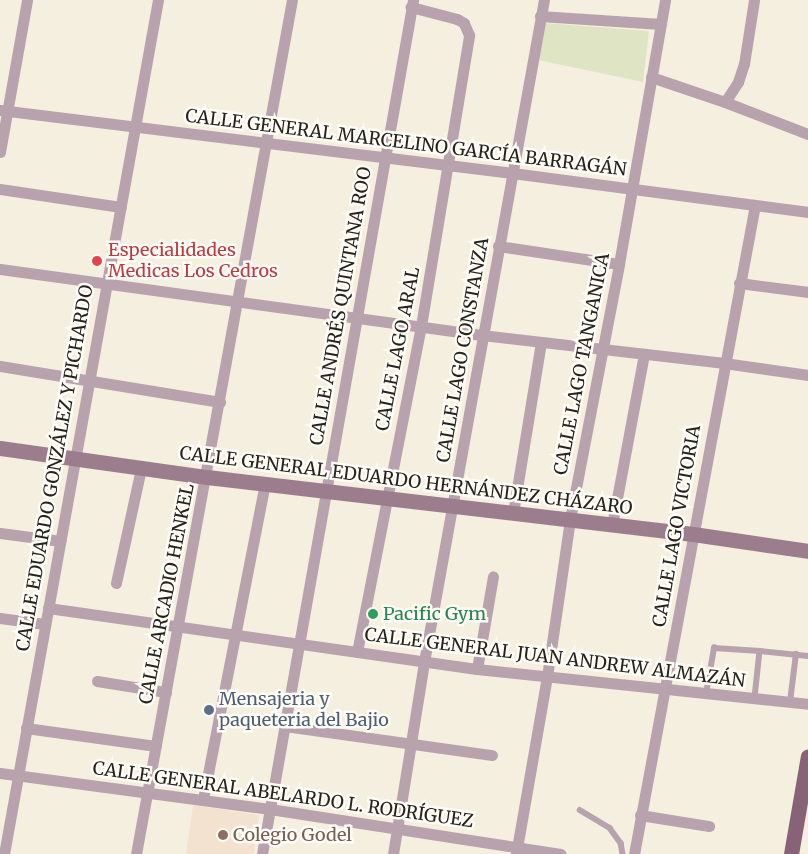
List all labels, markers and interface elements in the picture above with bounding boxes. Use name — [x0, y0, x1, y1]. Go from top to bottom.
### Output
street label: CALLE GENERAL MARCELINO GARCÍA BARRAGÁN — [184, 105, 628, 181]
street label: CALLE ANDRÉS QUINTANA ROO — [306, 165, 376, 447]
street label: CALLE LAGO CONSTANZA — [433, 236, 493, 464]
place label: Especialidades Medicas Los Cedros — [108, 240, 278, 282]
street label: CALLE LAGO TANGANICA — [550, 251, 614, 477]
marker: Especialidades Medicas Los Cedros — [90, 254, 104, 268]
street label: CALLE LAGO ARAL — [372, 265, 424, 433]
street label: CALLE EDUARDO GONZÁLEZ Y PICHARDO — [12, 283, 98, 653]
street label: CALLE LAGO VICTORIA — [649, 423, 705, 629]
street label: CALLE GENERAL EDUARDO HERNÁNDEZ CHÁZARO — [178, 442, 634, 520]
street label: CALLE ARCADIO HENKEL — [135, 482, 199, 706]
place label: Pacific Gym — [383, 603, 486, 625]
marker: Pacific Gym — [367, 608, 379, 620]
street label: CALLE GENERAL JUAN ANDREW ALMAZÁN — [363, 624, 747, 692]
place label: Mensajeria y paqueteria del Bajio — [219, 689, 389, 732]
marker: Mensajeria y paqueteria del Bajio — [203, 704, 215, 716]
street label: CALLE GENERAL ABELARDO L. RODRÍGUEZ — [91, 758, 475, 832]
place label: Colegio Godel — [233, 824, 352, 846]
marker: Colegio Godel — [217, 829, 229, 841]

